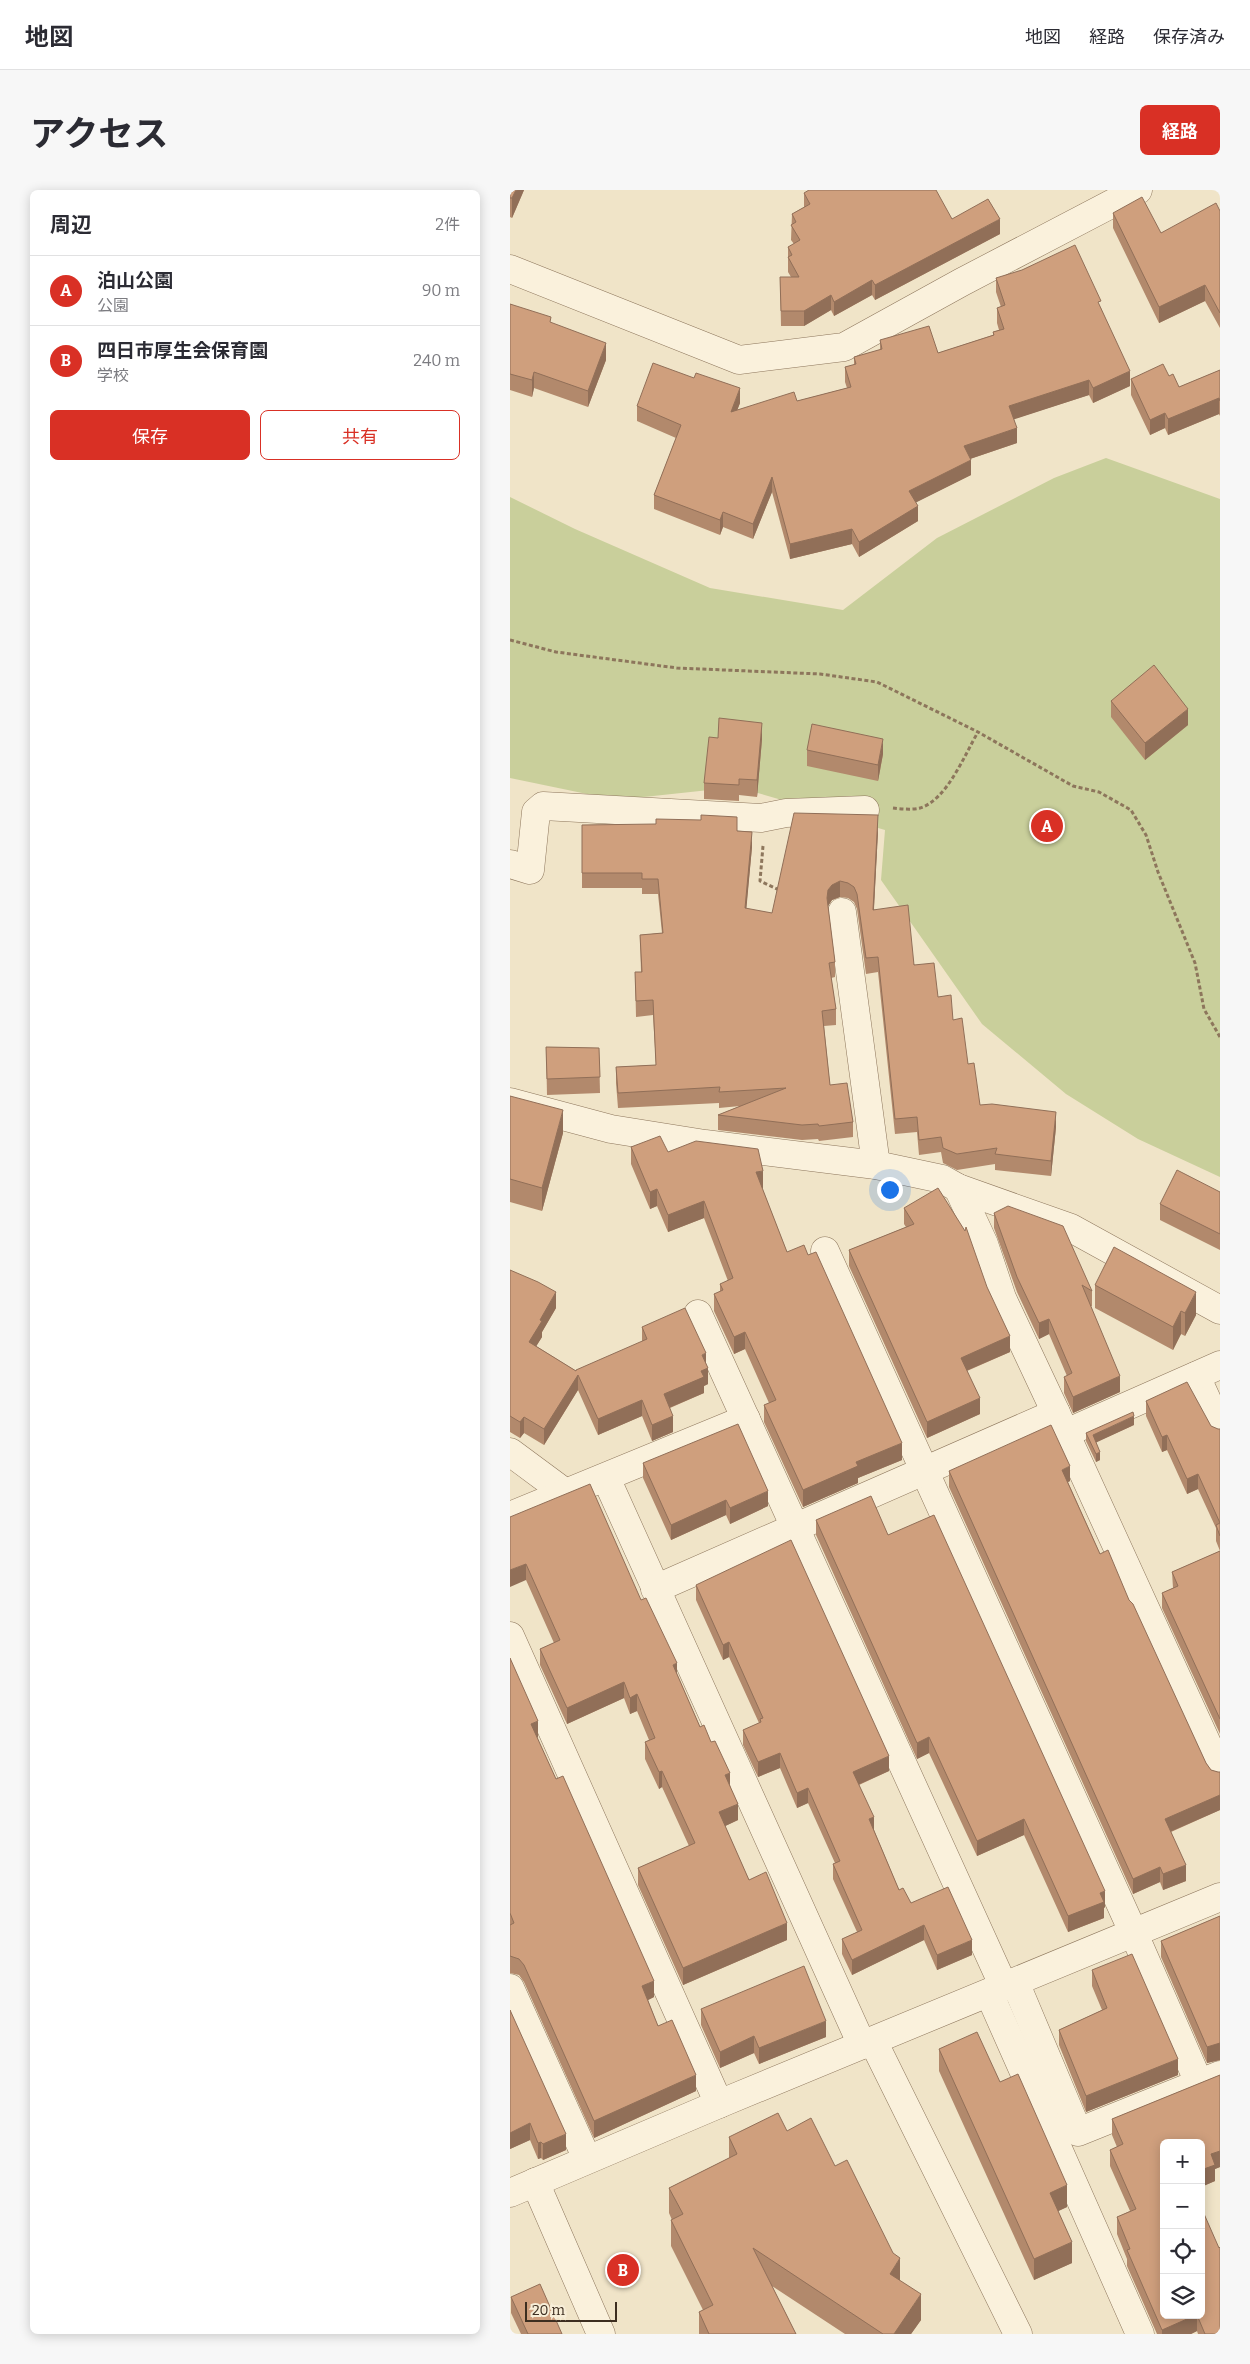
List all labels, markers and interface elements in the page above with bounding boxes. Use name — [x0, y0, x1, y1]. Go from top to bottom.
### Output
text: 地図 — [25, 23, 73, 51]
text: 地図 — [1025, 26, 1061, 48]
text: 経路 — [1089, 26, 1125, 48]
text: 保存済み — [1153, 26, 1225, 48]
button: 経路 — [1140, 105, 1220, 155]
text: アクセス — [30, 113, 168, 155]
text: 周辺 — [50, 212, 92, 238]
text: 2件 — [435, 215, 460, 234]
text: 泊山公園 — [97, 269, 173, 292]
text: A — [60, 281, 72, 300]
text: 90 m — [422, 281, 460, 300]
text: 公園 — [97, 296, 129, 315]
text: 四日市厚生会保育園 — [97, 339, 268, 362]
text: B — [61, 351, 71, 370]
text: 240 m — [413, 351, 460, 370]
text: 学校 — [97, 366, 129, 385]
button: 保存 — [50, 410, 250, 460]
button: 共有 — [260, 410, 460, 460]
pin: A — [1031, 807, 1063, 845]
your location — [877, 1177, 903, 1203]
map controls — [1160, 2139, 1205, 2319]
button: + — [1160, 2139, 1205, 2184]
button: − — [1160, 2184, 1205, 2229]
button: locate — [1160, 2229, 1205, 2274]
pin: B — [607, 2251, 639, 2289]
button: layers — [1160, 2274, 1205, 2319]
scale bar — [525, 2299, 618, 2322]
text: 20 m — [532, 2302, 565, 2319]

